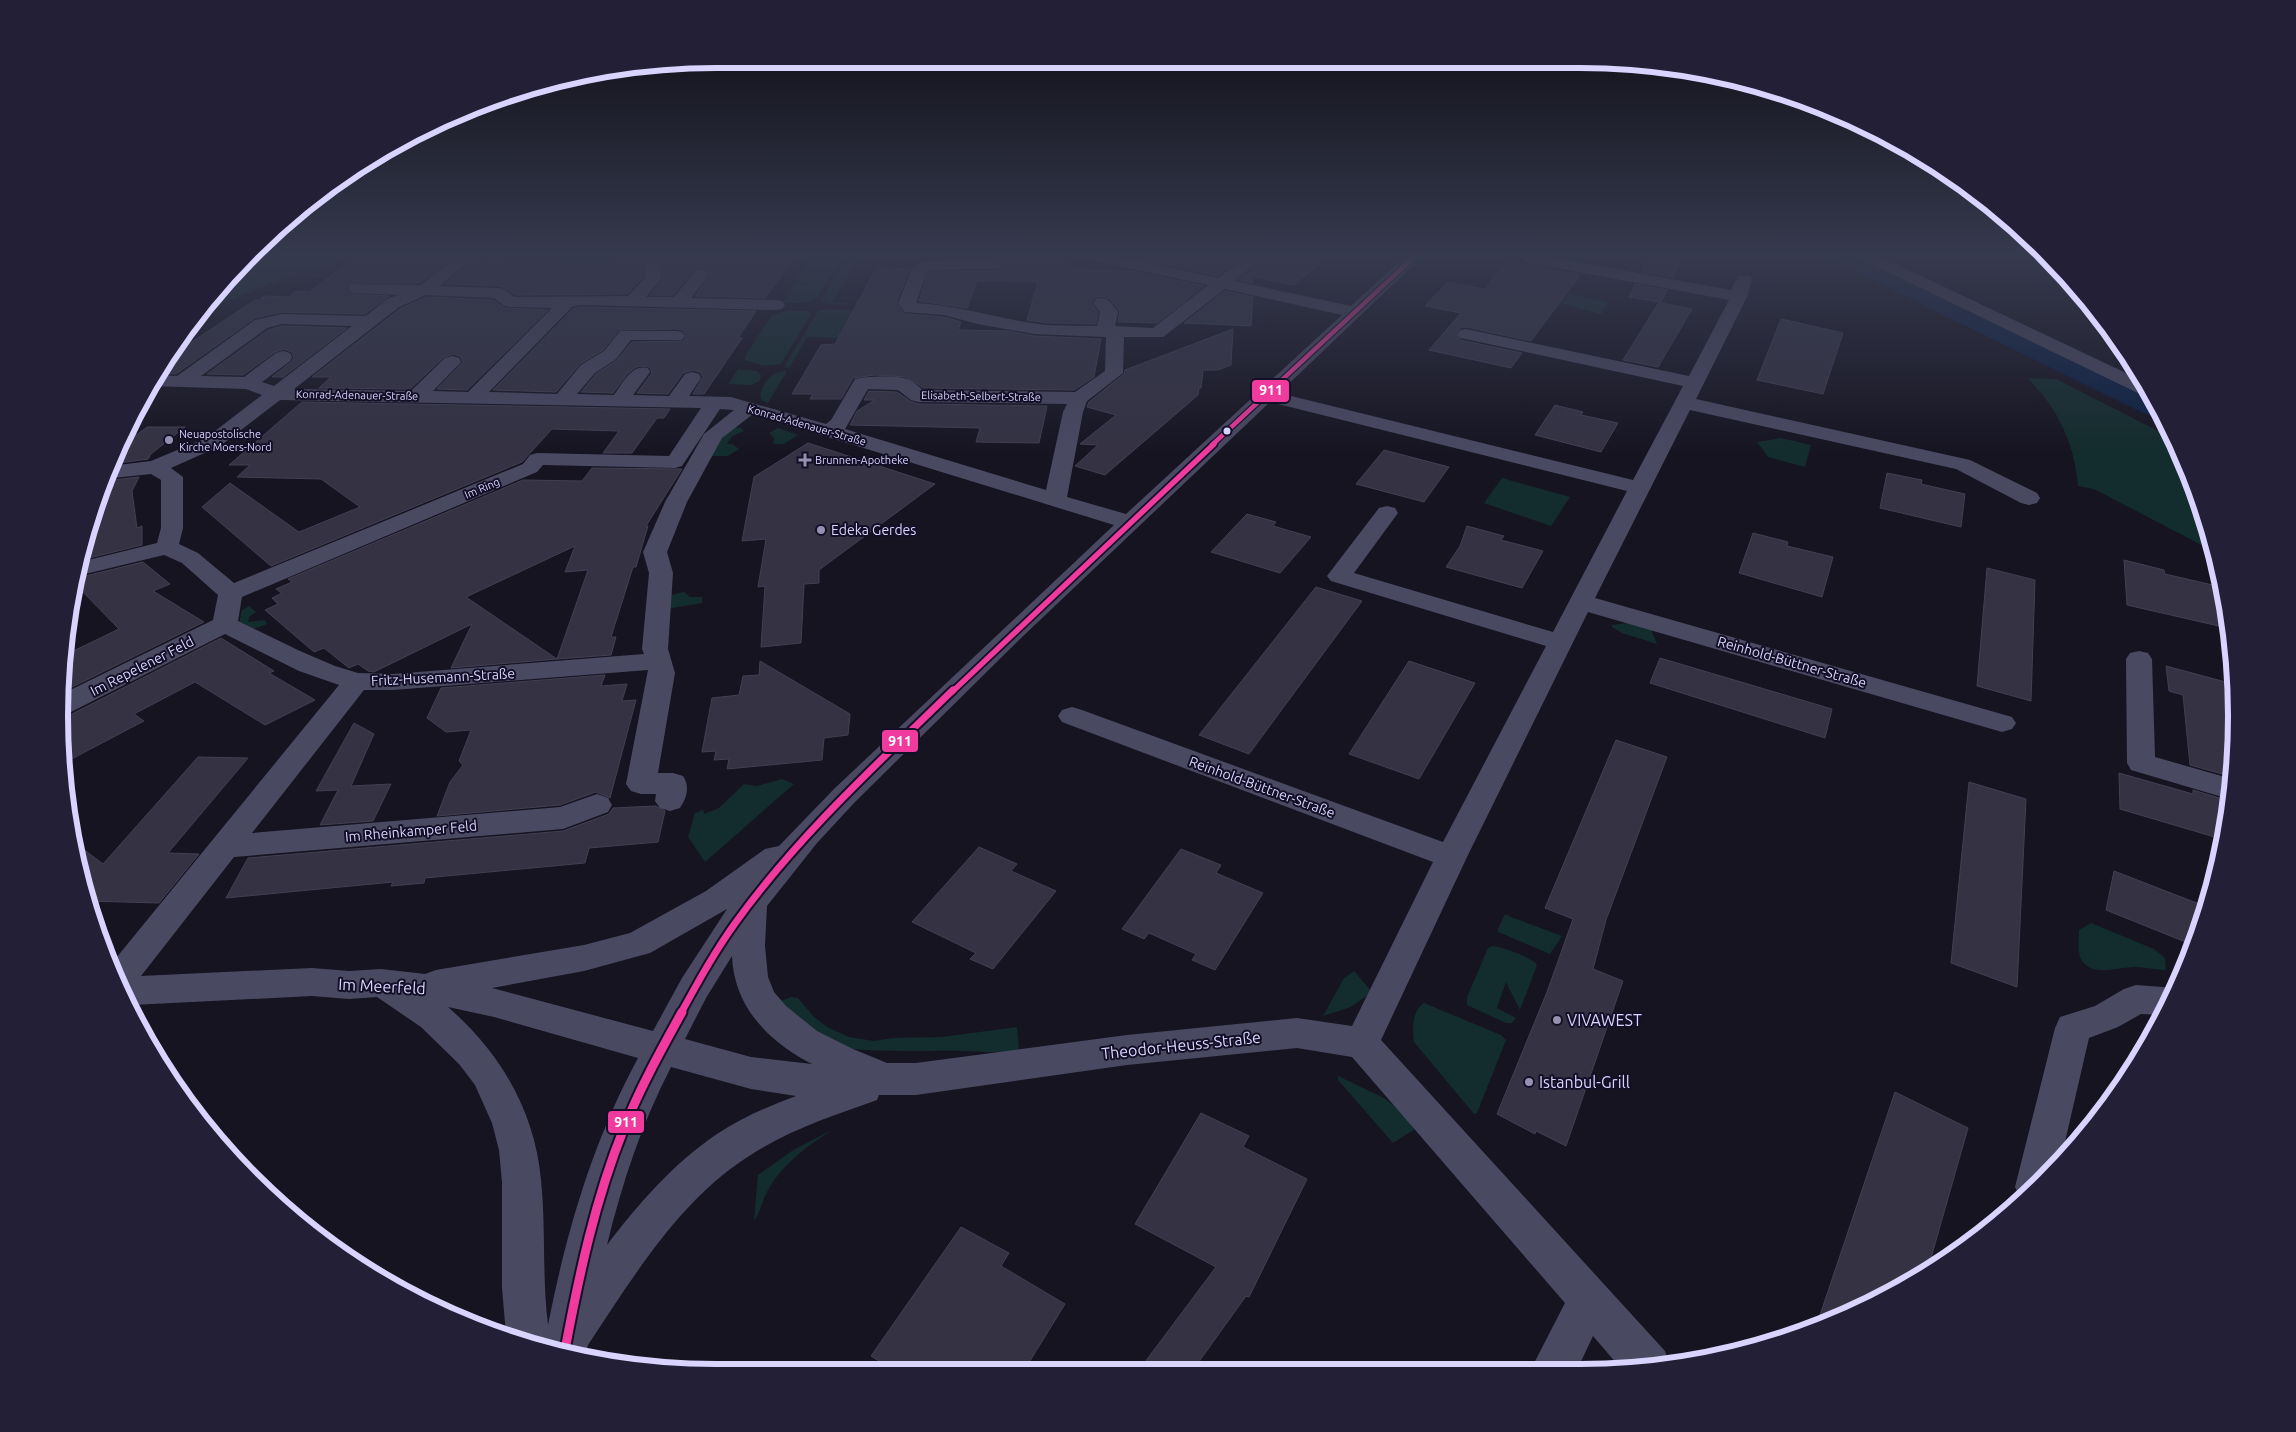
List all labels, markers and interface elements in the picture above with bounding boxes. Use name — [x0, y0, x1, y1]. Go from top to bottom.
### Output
line badge: 911 — [1251, 379, 1290, 403]
text: 911 — [1259, 382, 1283, 398]
street label: Konrad-Adenauer-Straße — [296, 388, 418, 402]
street label: Elisabeth-Selbert-Straße — [921, 389, 1041, 403]
street label: Konrad-Adenauer-Straße — [747, 402, 867, 448]
unlabelled marker — [1222, 426, 1232, 436]
place label: Neuapostolische Kirche Moers-Nord — [179, 428, 272, 453]
marker: Neuapostolische Kirche Moers-Nord — [163, 434, 175, 446]
marker: Brunnen-Apotheke — [799, 454, 811, 466]
place label: Brunnen-Apotheke — [815, 454, 909, 466]
street label: Im Ring — [463, 475, 501, 501]
place label: Edeka Gerdes — [831, 522, 916, 538]
marker: Edeka Gerdes — [815, 524, 827, 536]
street label: Im Repelener Feld — [88, 633, 196, 699]
street label: Reinhold-Büttner-Straße — [1716, 633, 1868, 691]
street label: Fritz-Husemann-Straße — [371, 665, 515, 689]
line badge: 911 — [881, 729, 919, 753]
text: 911 — [888, 733, 912, 749]
street label: Reinhold-Büttner-Straße — [1187, 753, 1337, 821]
street label: Im Rheinkamper Feld — [344, 817, 478, 845]
street label: Im Meerfeld — [338, 975, 426, 997]
place label: VIVAWEST — [1567, 1011, 1642, 1029]
marker: VIVAWEST — [1551, 1014, 1563, 1026]
street label: Theodor-Heuss-Straße — [1100, 1028, 1262, 1062]
place label: Istanbul-Grill — [1539, 1073, 1630, 1091]
marker: Istanbul-Grill — [1523, 1076, 1535, 1088]
line badge: 911 — [607, 1110, 645, 1134]
text: 911 — [614, 1114, 638, 1130]

